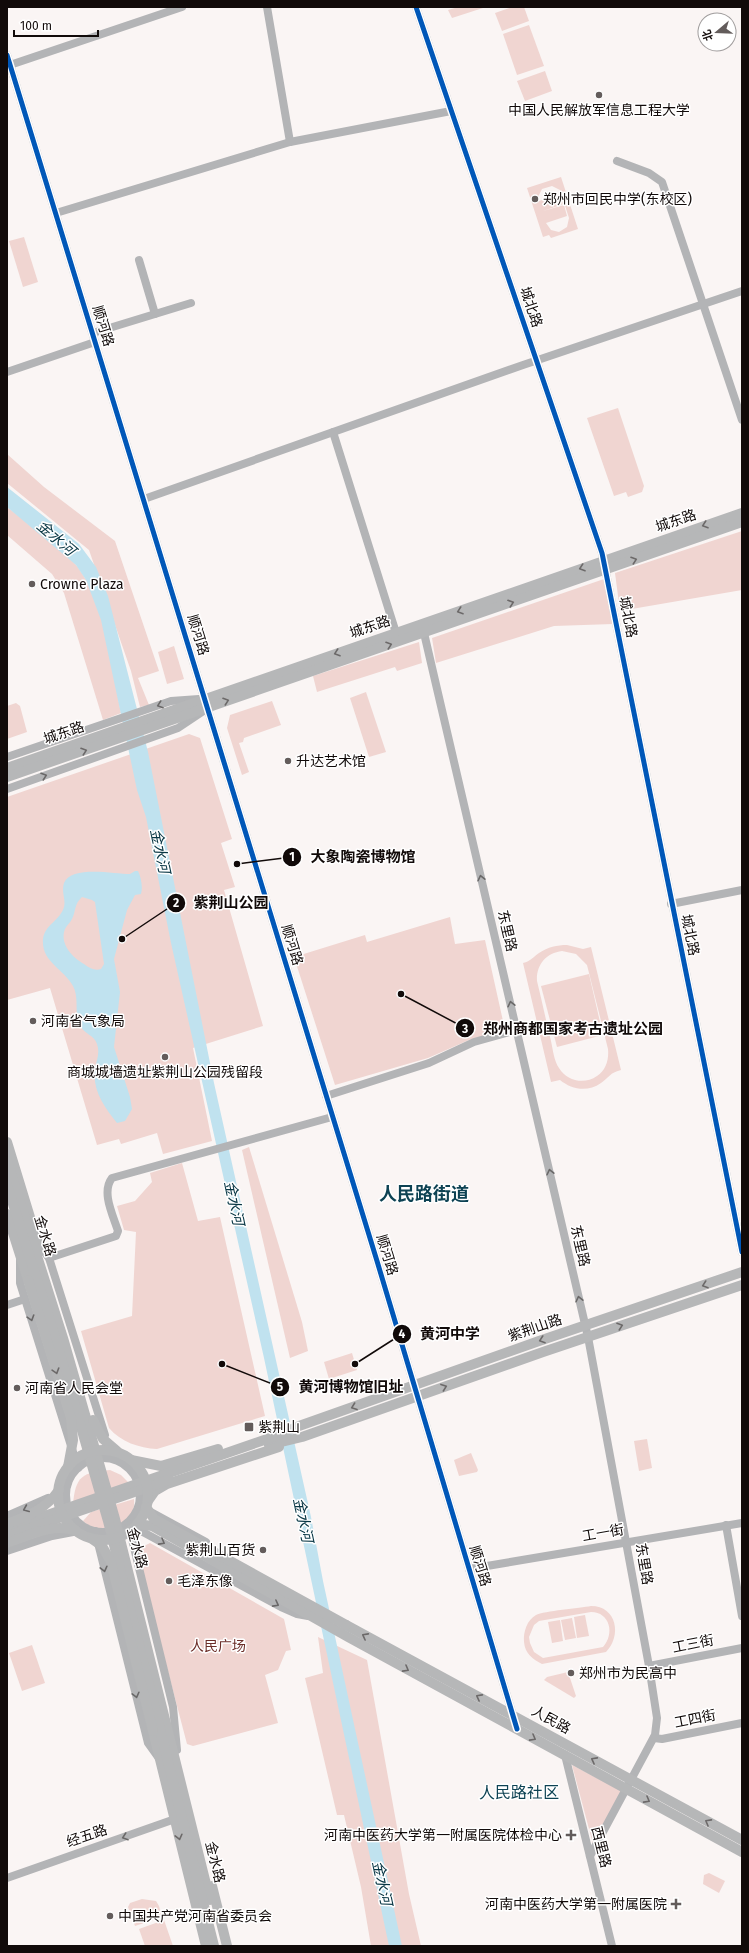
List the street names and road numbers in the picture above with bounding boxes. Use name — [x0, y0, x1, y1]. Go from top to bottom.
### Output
street label: 城北路 — [516, 284, 546, 330]
street label: 顺河路 — [89, 303, 117, 349]
street label: 城东路 — [653, 506, 699, 536]
street label: 城北路 — [616, 595, 640, 639]
street label: 顺河路 — [184, 612, 212, 658]
street label: 城东路 — [347, 612, 393, 642]
street label: 城东路 — [41, 718, 87, 748]
street label: 东里路 — [494, 909, 520, 953]
street label: 城北路 — [678, 913, 702, 957]
street label: 顺河路 — [278, 922, 306, 968]
street label: 金水路 — [31, 1213, 59, 1259]
street label: 东里路 — [567, 1224, 593, 1268]
street label: 顺河路 — [373, 1232, 401, 1278]
street label: 紫荆山路 — [506, 1311, 564, 1345]
street label: 工一街 — [581, 1521, 625, 1545]
street label: 金水路 — [123, 1526, 151, 1570]
street label: 东里路 — [632, 1542, 656, 1586]
street label: 顺河路 — [466, 1543, 494, 1589]
street label: 工三街 — [671, 1632, 715, 1656]
street label: 人民路 — [529, 1702, 573, 1738]
street label: 工四街 — [673, 1707, 717, 1731]
street label: 经五路 — [64, 1821, 110, 1851]
street label: 西里路 — [588, 1825, 614, 1869]
street label: 金水路 — [202, 1840, 228, 1884]

